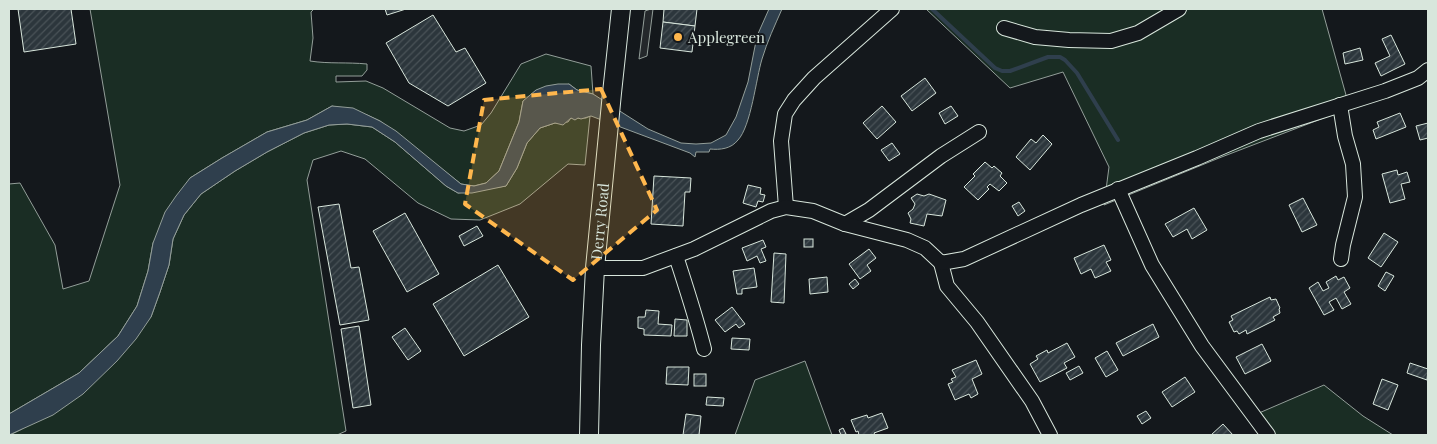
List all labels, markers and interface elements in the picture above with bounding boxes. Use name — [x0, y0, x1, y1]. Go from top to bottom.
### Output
place label: Applegreen — [687, 27, 765, 47]
marker: Applegreen — [672, 31, 684, 43]
street label: Derry Road — [586, 182, 613, 261]

